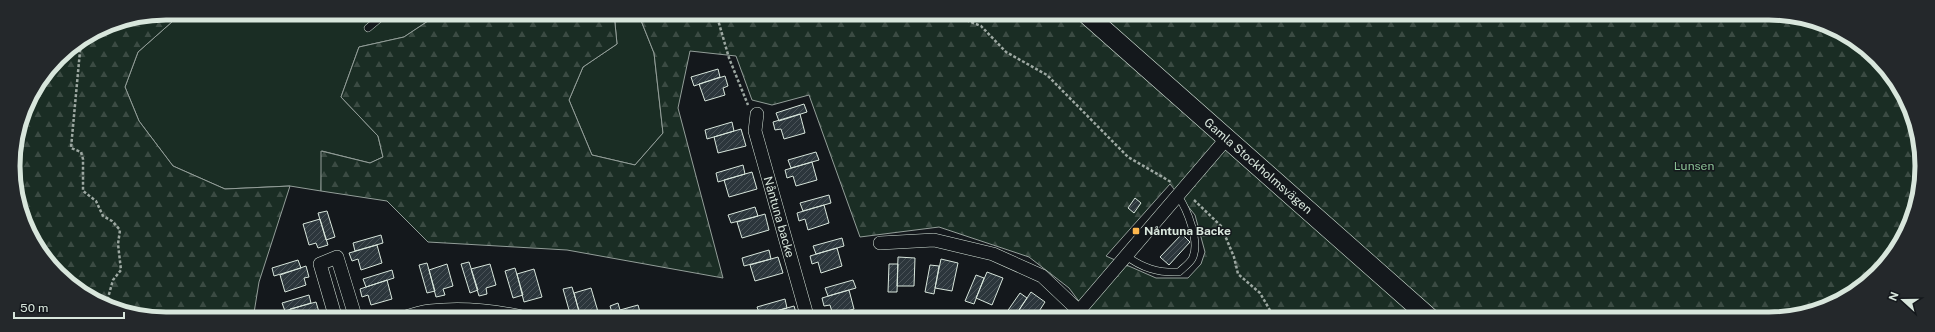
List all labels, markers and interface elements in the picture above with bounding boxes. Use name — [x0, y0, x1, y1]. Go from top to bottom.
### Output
street label: Gamla Stockholmsvägen — [1201, 115, 1315, 217]
park label: Lunsen — [1674, 159, 1714, 173]
street label: Nåntuna backe — [761, 175, 797, 259]
place label: Nåntuna Backe — [1144, 224, 1231, 238]
marker: Nåntuna Backe — [1131, 226, 1141, 236]
north arrow — [1883, 280, 1923, 320]
text: N — [1887, 290, 1901, 303]
scale bar — [14, 294, 124, 320]
text: 50 m — [20, 301, 48, 315]

